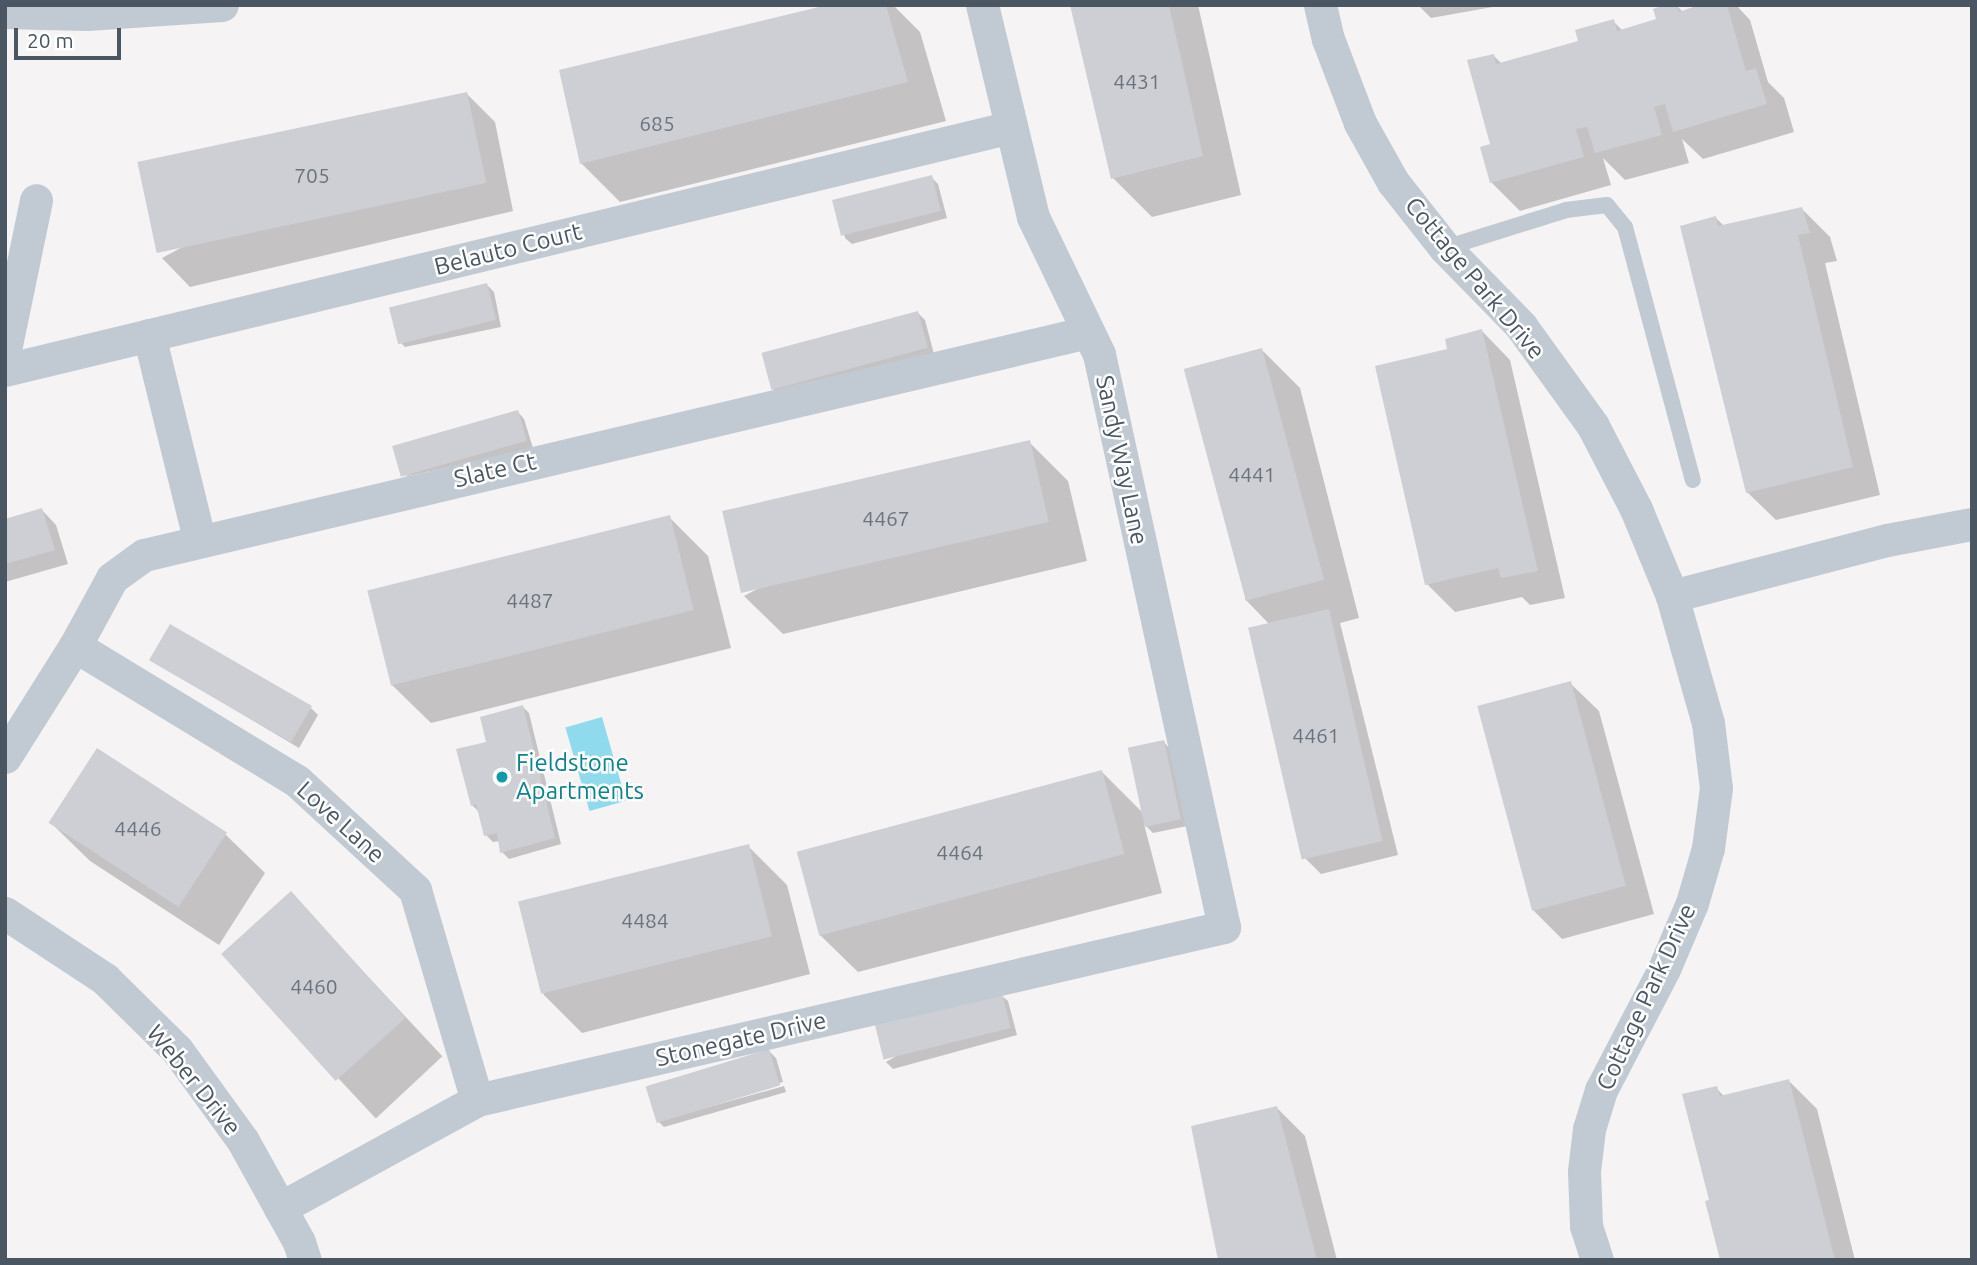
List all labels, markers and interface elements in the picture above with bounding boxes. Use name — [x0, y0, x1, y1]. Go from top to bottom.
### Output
scale bar — [18, 14, 124, 58]
text: 20 m — [27, 28, 74, 52]
house number: 4431 — [1113, 68, 1161, 94]
house number: 685 — [639, 110, 675, 136]
house number: 705 — [294, 162, 330, 188]
street label: Cottage Park Drive — [1399, 191, 1551, 365]
street label: Belauto Court — [431, 217, 585, 281]
street label: Sandy Way Lane — [1090, 373, 1154, 547]
street label: Slate Ct — [451, 447, 539, 493]
house number: 4441 — [1228, 461, 1276, 487]
house number: 4467 — [862, 505, 910, 531]
house number: 4487 — [506, 587, 554, 613]
house number: 4461 — [1292, 722, 1340, 748]
place label: Fieldstone Apartments — [516, 749, 644, 805]
marker: Fieldstone Apartments — [494, 769, 510, 785]
street label: Love Lane — [291, 775, 391, 869]
house number: 4446 — [114, 815, 162, 841]
house number: 4464 — [936, 839, 984, 865]
street label: Cottage Park Drive — [1590, 899, 1702, 1095]
house number: 4484 — [621, 907, 669, 933]
house number: 4460 — [290, 973, 338, 999]
street label: Stonegate Drive — [653, 1005, 829, 1073]
street label: Weber Drive — [141, 1019, 247, 1141]

